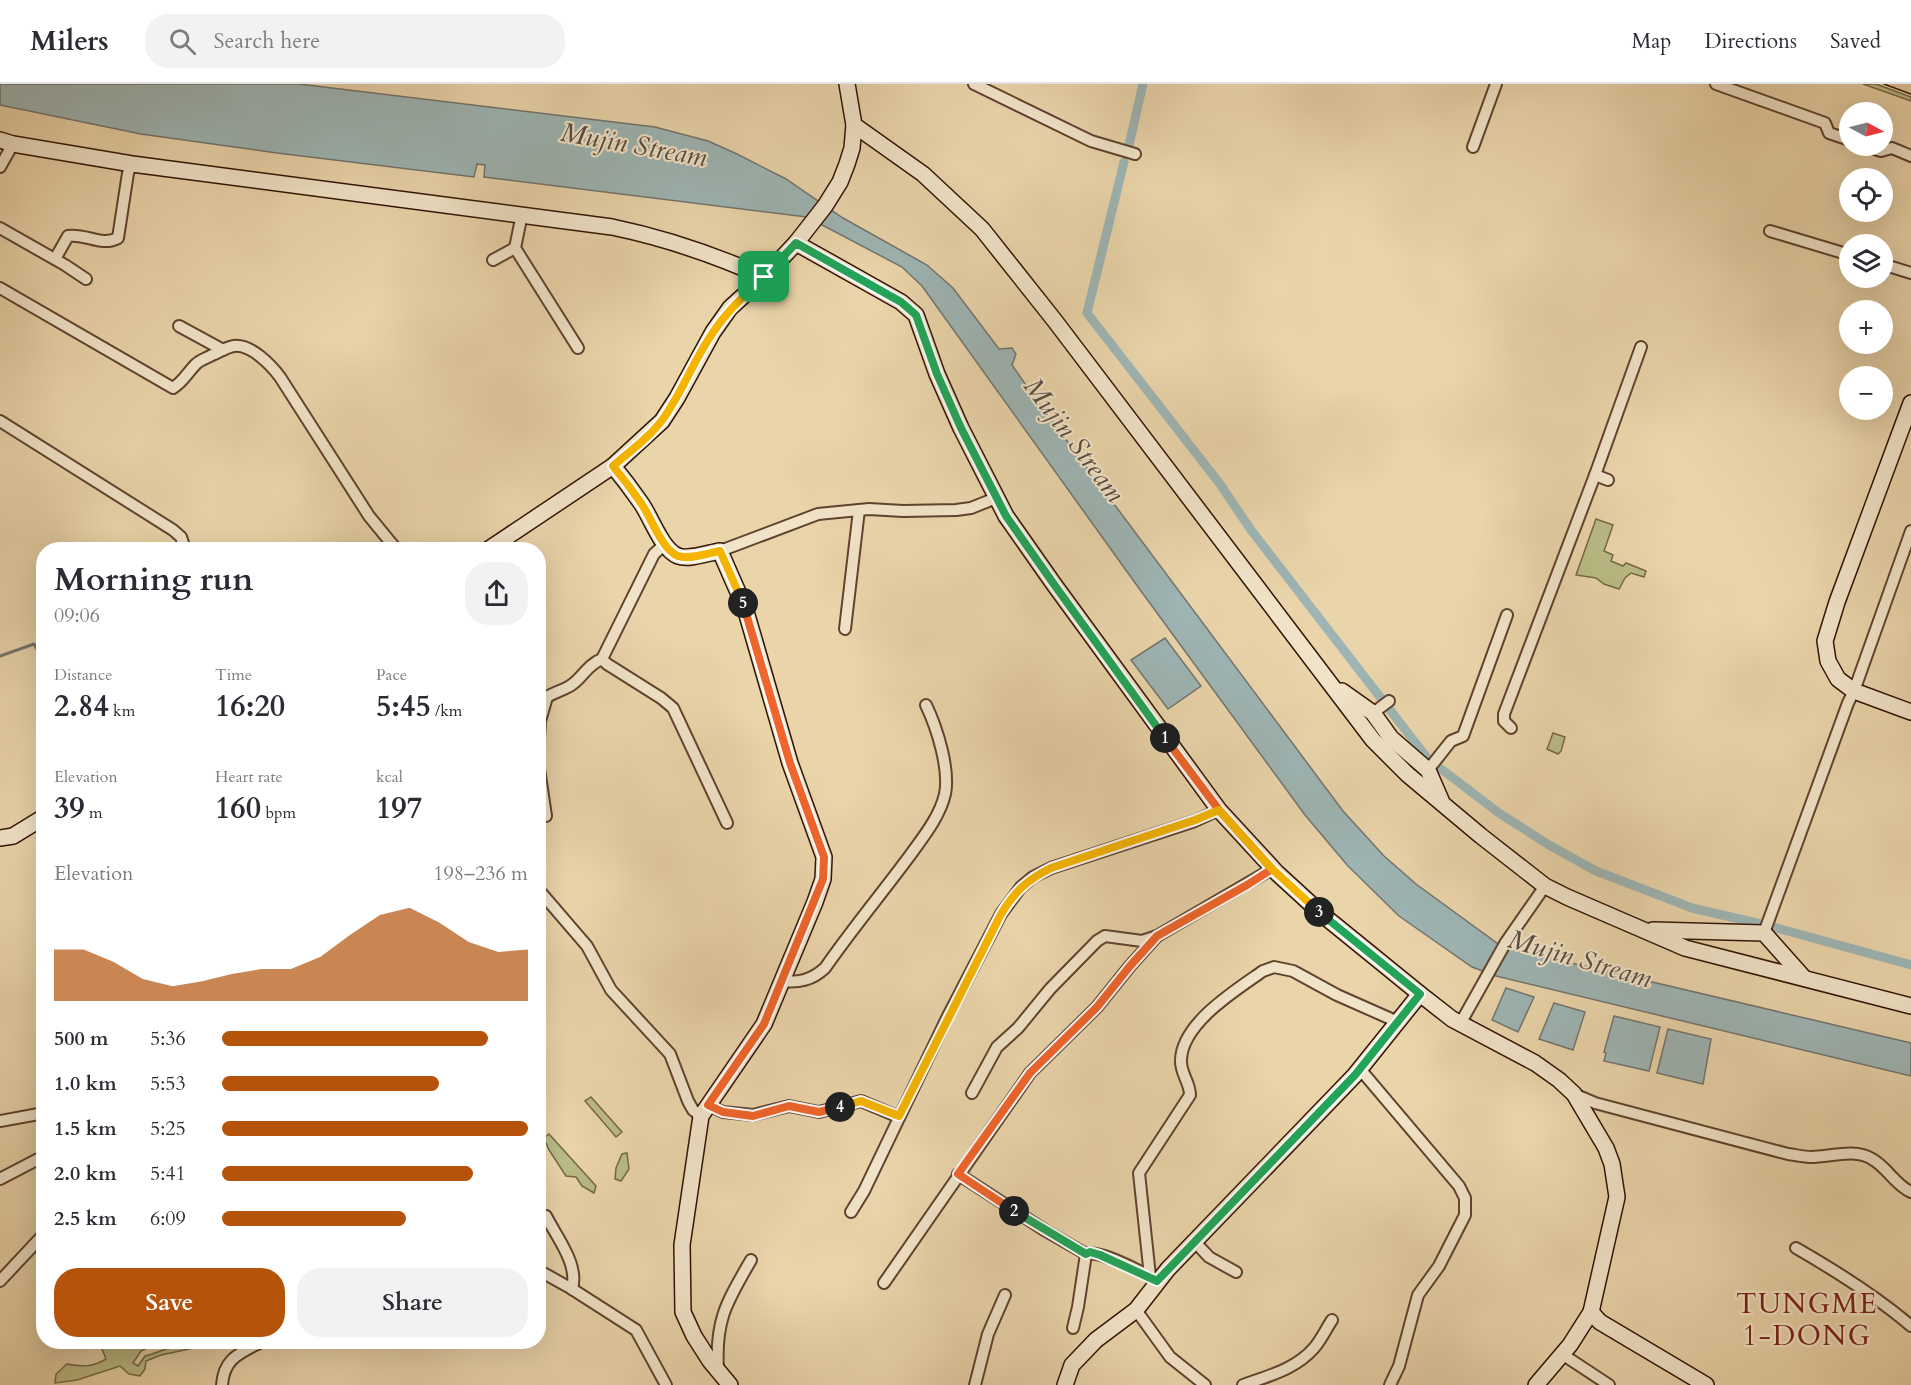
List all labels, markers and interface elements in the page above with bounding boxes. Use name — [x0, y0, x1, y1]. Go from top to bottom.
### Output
search box — [145, 14, 565, 68]
text: Milers — [30, 22, 109, 60]
icon: search — [166, 25, 199, 58]
text: Search here — [214, 26, 320, 56]
text: Map — [1631, 27, 1671, 56]
text: Directions — [1704, 27, 1797, 56]
text: Saved — [1830, 27, 1881, 56]
north arrow — [1839, 102, 1893, 156]
map controls — [1839, 102, 1893, 420]
water label: Mujin Stream — [558, 114, 711, 176]
button: locate — [1839, 168, 1893, 222]
button: layers — [1839, 234, 1893, 288]
pin — [738, 251, 789, 302]
icon: arrive — [747, 260, 780, 293]
button: + — [1839, 300, 1893, 354]
button: − — [1839, 366, 1893, 420]
water label: Mujin Stream — [1015, 370, 1134, 511]
text: Morning run — [54, 557, 254, 602]
button: share — [465, 562, 528, 625]
pin: 5 — [728, 588, 758, 618]
text: 5 — [739, 592, 747, 614]
text: 09:06 — [54, 602, 100, 629]
text: Distance — [54, 664, 112, 686]
text: Time — [215, 664, 252, 686]
text: Pace — [376, 664, 407, 686]
text: 2.84 — [54, 686, 109, 727]
text: 16:20 — [215, 686, 285, 727]
text: 5:45 — [376, 686, 431, 727]
text: km — [109, 700, 135, 722]
text: /km — [431, 700, 462, 722]
pin: 1 — [1150, 723, 1180, 753]
text: 1 — [1161, 727, 1169, 749]
text: Elevation — [54, 766, 118, 788]
text: Heart rate — [215, 766, 283, 788]
text: kcal — [376, 766, 403, 788]
text: 39 — [54, 788, 85, 829]
text: 160 — [215, 788, 261, 829]
text: 197 — [376, 788, 422, 829]
text: m — [85, 802, 103, 824]
text: bpm — [261, 802, 296, 824]
text: Elevation — [54, 860, 133, 887]
text: 198–236 m — [433, 860, 528, 887]
pin: 3 — [1304, 897, 1334, 927]
text: 3 — [1315, 901, 1323, 923]
water label: Mujin Stream — [1504, 921, 1657, 997]
text: 500 m — [54, 1025, 109, 1052]
text: 5:36 — [150, 1025, 186, 1052]
text: 1.0 km — [54, 1070, 117, 1097]
text: 5:53 — [150, 1070, 186, 1097]
pin: 4 — [825, 1092, 855, 1122]
text: 4 — [836, 1096, 844, 1118]
text: 1.5 km — [54, 1115, 117, 1142]
text: 5:25 — [150, 1115, 186, 1142]
text: 2.0 km — [54, 1160, 117, 1187]
text: 5:41 — [150, 1160, 186, 1187]
pin: 2 — [999, 1196, 1029, 1226]
text: 2 — [1010, 1200, 1018, 1222]
text: 2.5 km — [54, 1205, 117, 1232]
text: 6:09 — [150, 1205, 186, 1232]
button: Save — [54, 1268, 285, 1337]
button: Share — [297, 1268, 528, 1337]
district label: TUNGME 1-DONG — [1736, 1285, 1878, 1355]

